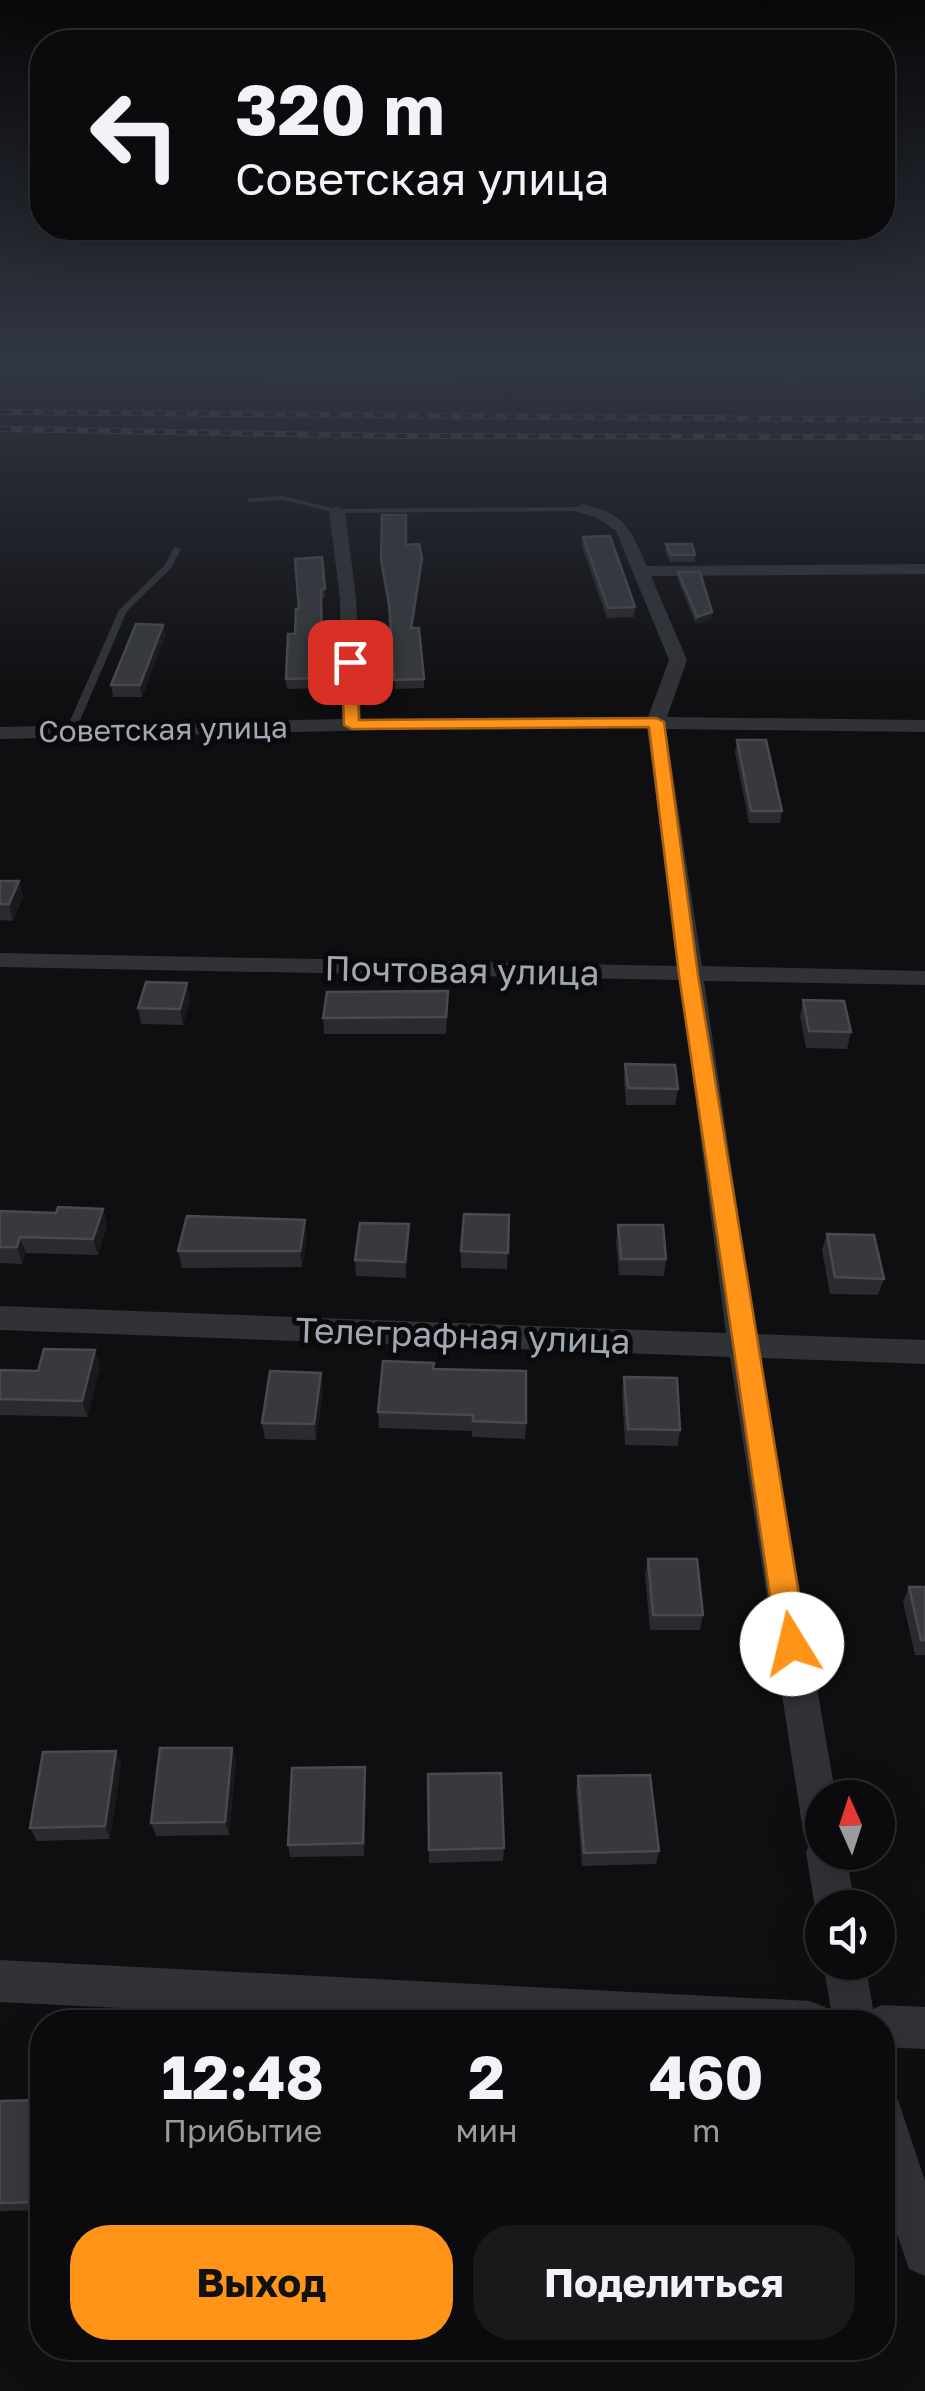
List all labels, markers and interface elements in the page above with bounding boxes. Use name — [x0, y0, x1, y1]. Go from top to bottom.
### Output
text: 320 m — [235, 66, 445, 150]
icon: left — [70, 70, 200, 200]
text: Советская улица — [235, 151, 609, 205]
pin — [308, 620, 393, 705]
icon: arrive — [323, 635, 378, 690]
street label: Советская улица — [38, 709, 288, 749]
street label: Почтовая улица — [324, 947, 600, 993]
street label: Телеграфная улица — [295, 1308, 631, 1362]
position arrow — [740, 1592, 844, 1696]
north arrow — [805, 1780, 895, 1870]
map controls — [805, 1780, 895, 1980]
button: sound — [805, 1890, 895, 1980]
text: 12:48 — [161, 2040, 324, 2112]
text: 2 — [468, 2040, 505, 2112]
text: 460 — [649, 2040, 764, 2112]
text: Прибытие — [163, 2111, 322, 2149]
text: мин — [455, 2111, 518, 2149]
text: m — [692, 2111, 720, 2149]
button: Выход — [70, 2225, 453, 2340]
button: Поделиться — [473, 2225, 855, 2340]

